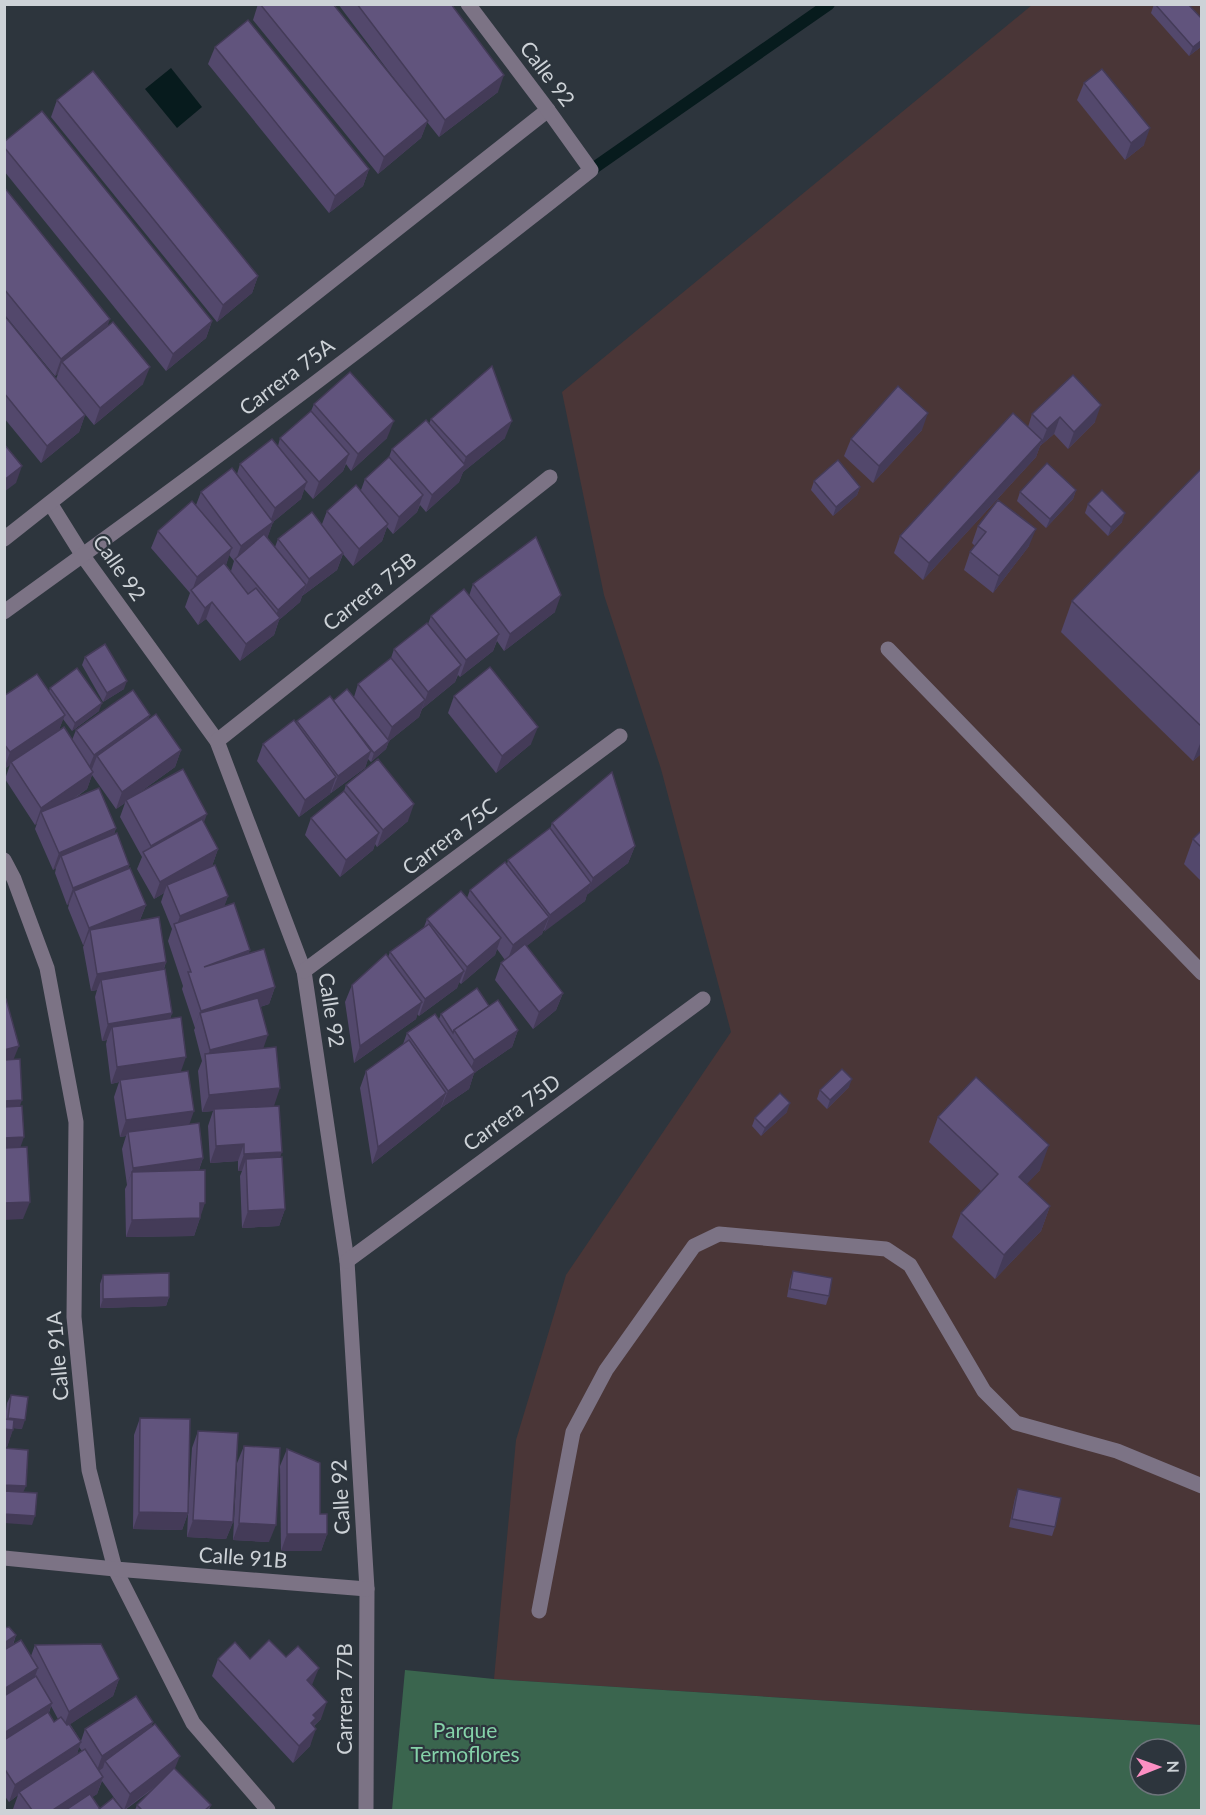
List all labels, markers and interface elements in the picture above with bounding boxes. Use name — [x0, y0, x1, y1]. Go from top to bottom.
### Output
street label: Calle 92 — [516, 36, 581, 111]
street label: Carrera 75A — [234, 332, 339, 420]
street label: Calle 92 — [88, 529, 152, 605]
street label: Carrera 75B — [317, 547, 421, 635]
street label: Carrera 75C — [397, 792, 501, 880]
street label: Calle 92 — [314, 971, 351, 1049]
street label: Carrera 75D — [458, 1068, 565, 1155]
street label: Calle 91A — [40, 1310, 73, 1402]
street label: Calle 92 — [325, 1459, 354, 1535]
street label: Calle 91B — [198, 1541, 288, 1572]
street label: Carrera 77B — [331, 1643, 356, 1755]
park label: Parque Termoflores — [410, 1717, 520, 1766]
north arrow — [1128, 1737, 1188, 1797]
text: N — [1164, 1760, 1183, 1773]

